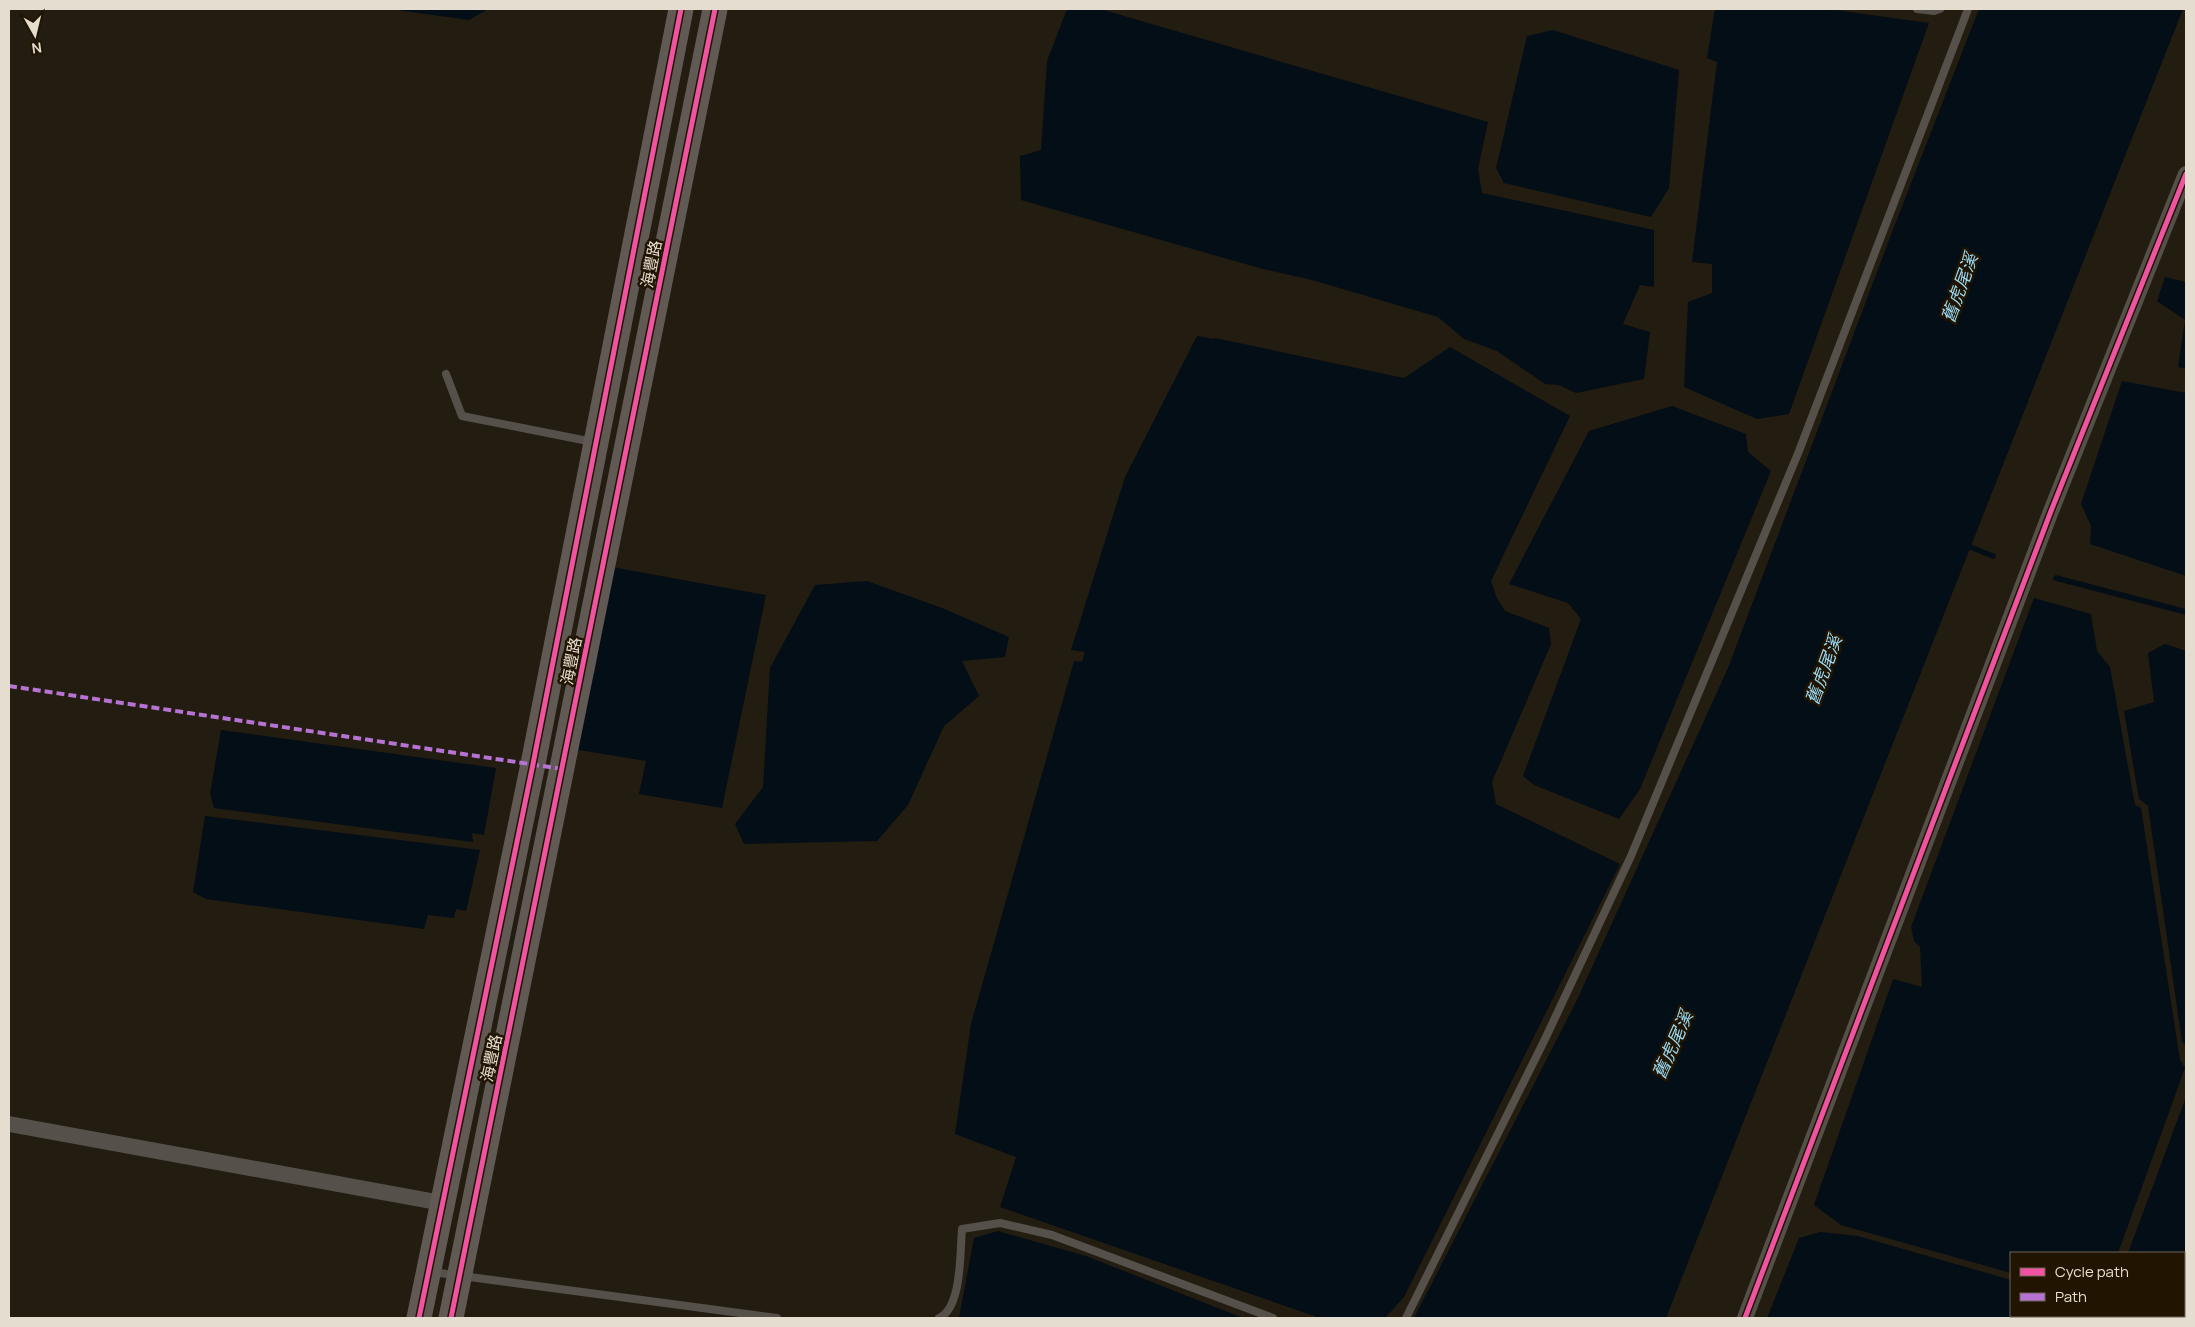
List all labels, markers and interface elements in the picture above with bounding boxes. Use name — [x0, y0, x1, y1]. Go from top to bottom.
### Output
north arrow — [10, 10, 60, 60]
text: N — [31, 38, 43, 58]
street label: 海豐路 — [636, 238, 666, 290]
water label: 舊虎尾溪 — [1935, 247, 1984, 326]
water label: 舊虎尾溪 — [1799, 629, 1848, 708]
street label: 海豐路 — [556, 635, 586, 687]
water label: 舊虎尾溪 — [1646, 1004, 1699, 1082]
street label: 海豐路 — [475, 1032, 507, 1084]
legend — [2010, 1252, 2185, 1317]
text: Cycle path — [2055, 1261, 2129, 1282]
text: Path — [2055, 1286, 2087, 1307]

